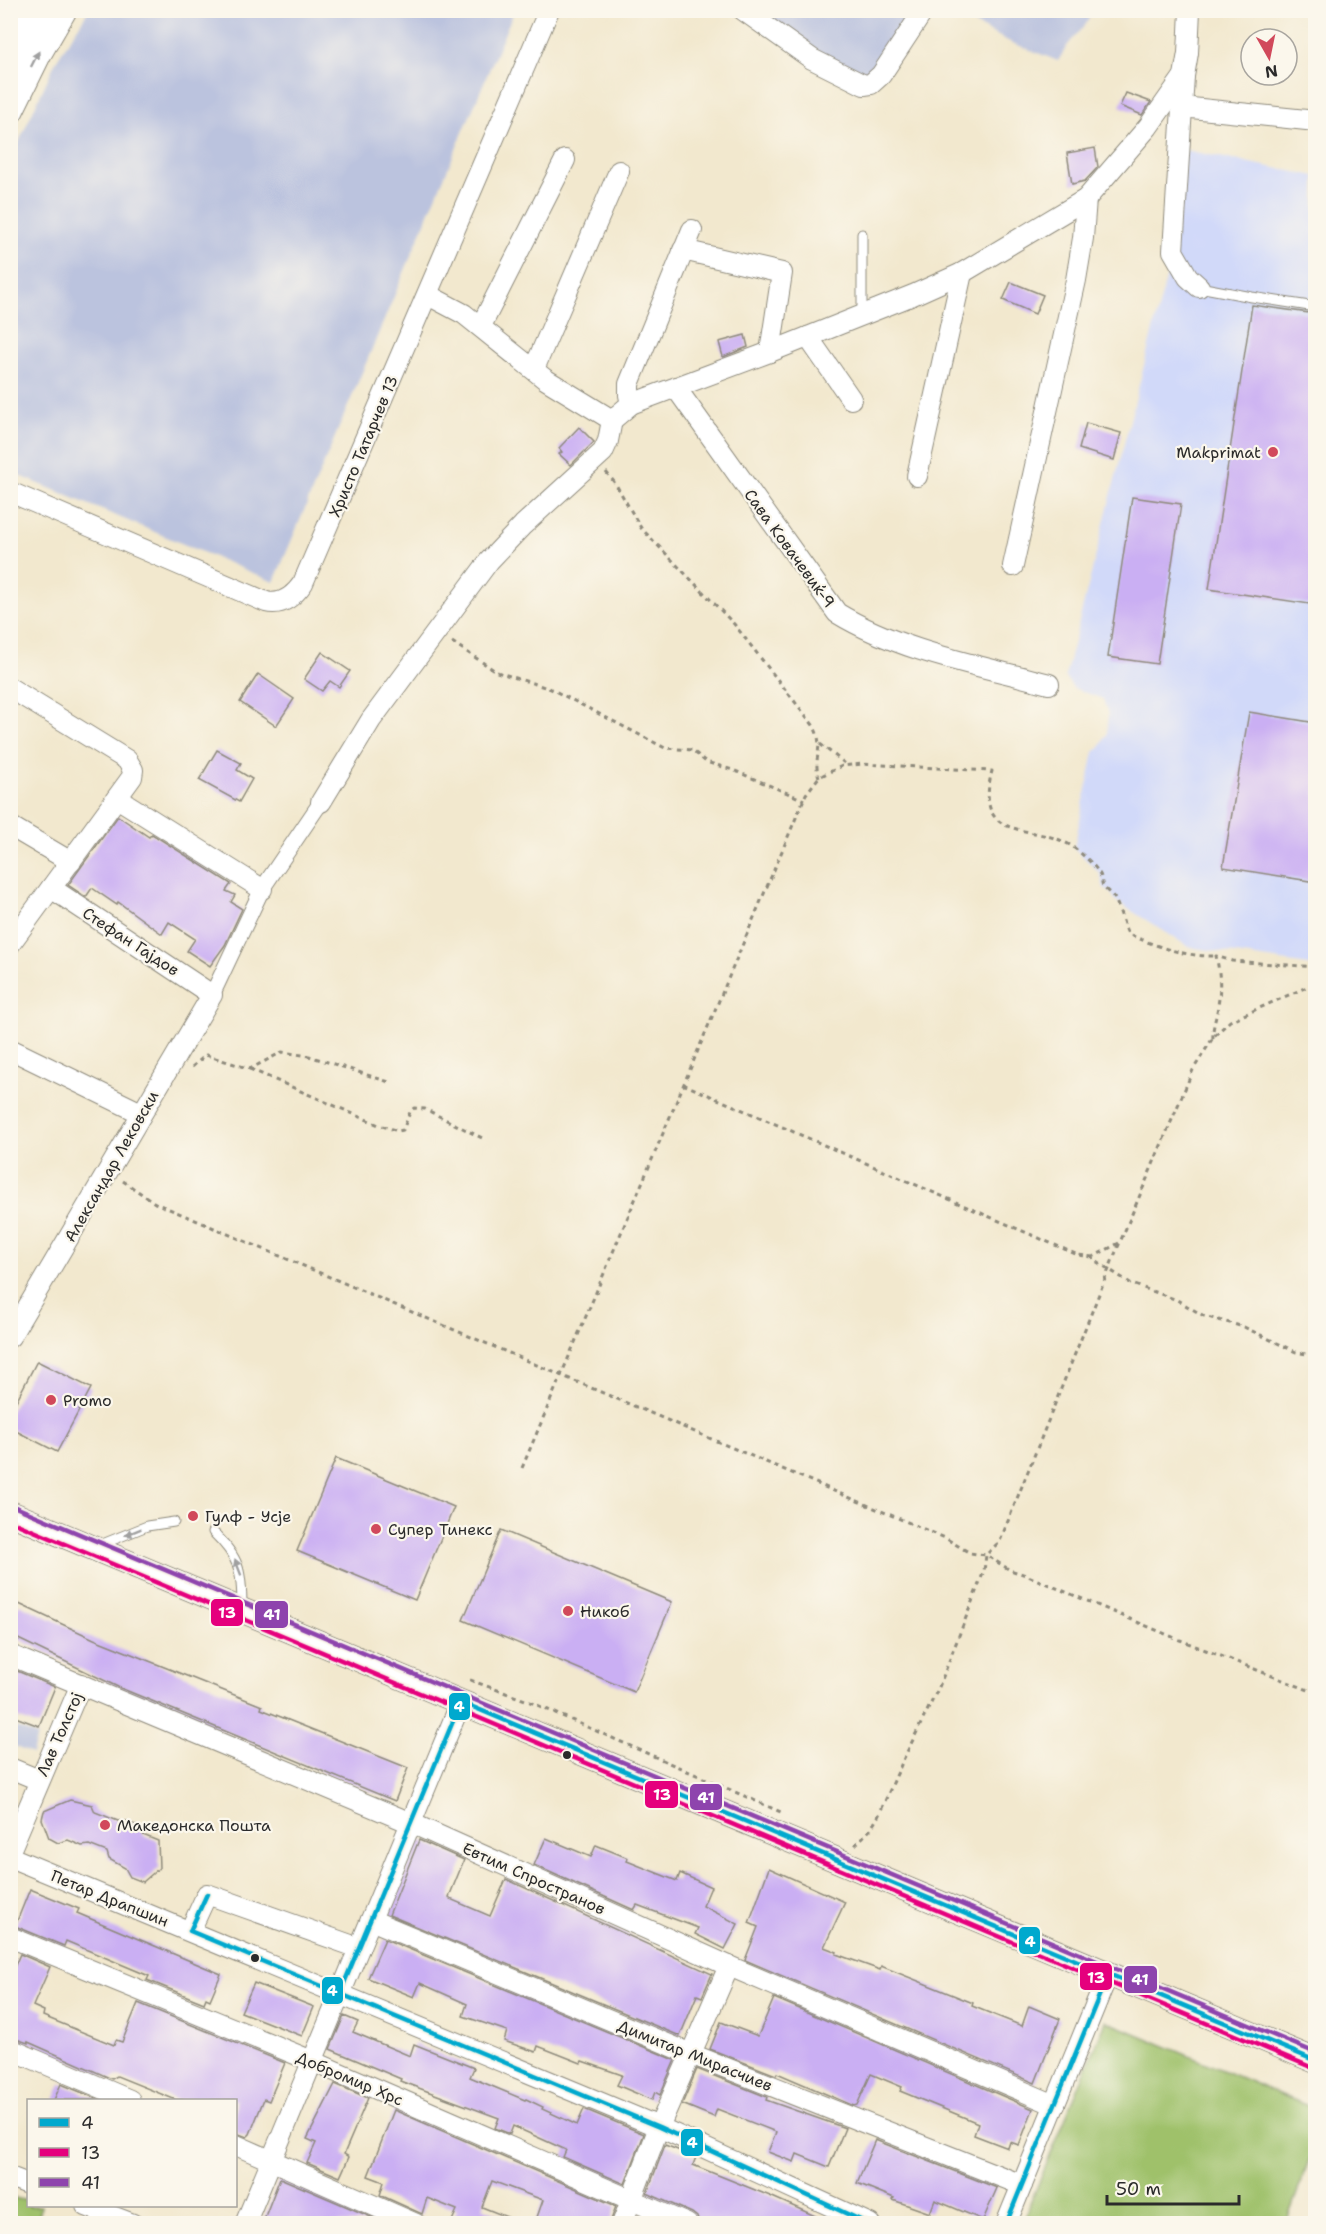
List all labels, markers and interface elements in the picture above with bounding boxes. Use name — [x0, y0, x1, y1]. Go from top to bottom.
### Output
north arrow — [1239, 27, 1299, 87]
one-way arrow — [30, 51, 40, 68]
text: N — [1263, 60, 1279, 83]
street label: Христо Татарчев 13 — [324, 372, 403, 520]
place label: Makprimat — [1176, 442, 1261, 463]
marker: Makprimat — [1266, 445, 1280, 459]
street label: Сава Ковачевиќ-9 — [740, 485, 840, 612]
street label: Стефан Гајдов — [78, 902, 183, 980]
street label: Александар Лековски — [59, 1087, 163, 1246]
place label: Promo — [63, 1390, 112, 1411]
marker: Promo — [44, 1393, 58, 1407]
place label: Гулф - Усје — [205, 1506, 291, 1527]
marker: Гулф - Усје — [186, 1509, 200, 1523]
place label: Супер Тинекс — [388, 1519, 492, 1540]
marker: Супер Тинекс — [369, 1522, 383, 1536]
one-way arrow — [124, 1528, 142, 1537]
one-way arrow — [233, 1557, 243, 1575]
line badge: 13 — [210, 1598, 244, 1627]
line badge: 41 — [254, 1600, 289, 1629]
place label: Никоб — [580, 1601, 630, 1622]
text: 13 — [218, 1602, 236, 1623]
text: 41 — [263, 1604, 281, 1625]
marker: Никоб — [561, 1604, 575, 1618]
street label: Лав Толстој — [32, 1689, 87, 1780]
line badge: 4 — [448, 1692, 471, 1721]
text: 4 — [453, 1696, 465, 1717]
unlabelled marker — [561, 1749, 573, 1761]
line badge: 13 — [644, 1780, 679, 1809]
line badge: 41 — [689, 1783, 723, 1811]
text: 13 — [653, 1784, 671, 1805]
text: 41 — [697, 1787, 715, 1808]
place label: Македонска Пошта — [117, 1815, 271, 1836]
marker: Македонска Пошта — [98, 1818, 112, 1832]
street label: Евтим Спространов — [459, 1838, 608, 1919]
street label: Петар Драпшин — [48, 1865, 172, 1932]
line badge: 4 — [1018, 1926, 1041, 1955]
text: 4 — [1024, 1931, 1036, 1952]
unlabelled marker — [249, 1952, 261, 1964]
line badge: 13 — [1079, 1962, 1113, 1991]
line badge: 41 — [1123, 1965, 1158, 1994]
text: 13 — [1087, 1967, 1105, 1988]
text: 41 — [1131, 1969, 1149, 1990]
line badge: 4 — [321, 1976, 344, 2005]
text: 4 — [326, 1980, 338, 2001]
street label: Димитар Мирасчиев — [614, 2015, 775, 2096]
street label: Добромир Хрс — [293, 2046, 406, 2110]
legend — [27, 2099, 237, 2207]
text: 4 — [81, 2111, 94, 2135]
line badge: 4 — [680, 2128, 704, 2157]
text: 4 — [686, 2132, 698, 2153]
text: 13 — [81, 2141, 100, 2165]
scale bar — [1107, 2168, 1239, 2206]
text: 41 — [81, 2171, 100, 2195]
text: 50 m — [1116, 2177, 1161, 2201]

